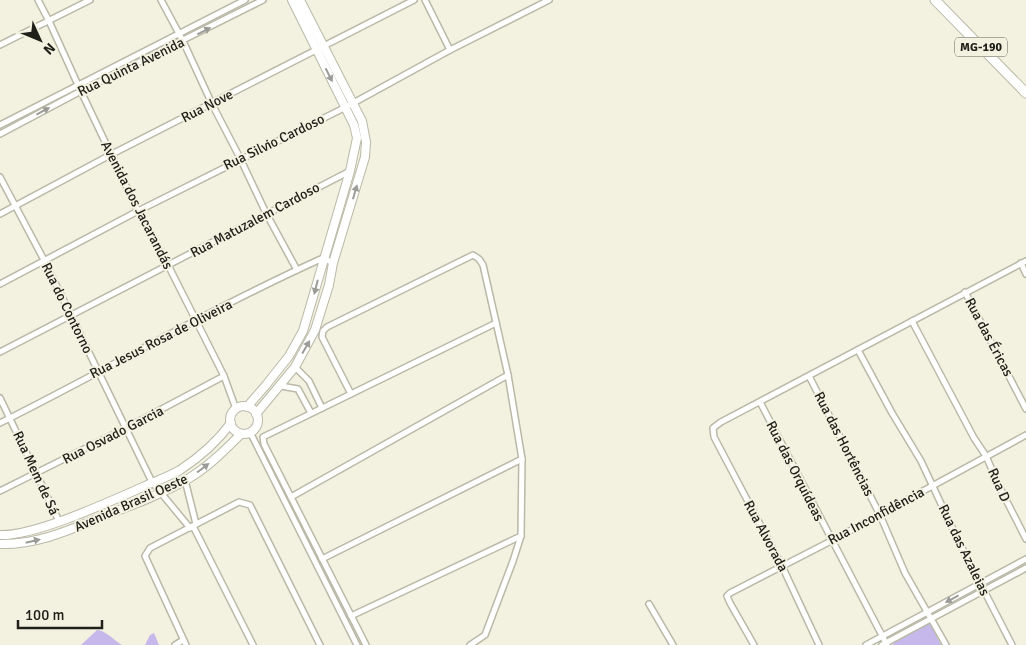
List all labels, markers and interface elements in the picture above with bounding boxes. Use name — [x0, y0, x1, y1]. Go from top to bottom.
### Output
north arrow — [15, 15, 65, 65]
one-way arrow — [197, 27, 211, 35]
street label: Rua Quinta Avenida — [75, 34, 187, 100]
road number: MG-190 — [955, 38, 1007, 56]
text: N — [39, 39, 58, 58]
one-way arrow — [325, 68, 333, 82]
street label: Rua Nove — [178, 86, 236, 126]
one-way arrow — [36, 107, 50, 116]
street label: Rua Silvio Cardoso — [221, 110, 327, 174]
street label: Avenida dos Jacarandás — [97, 138, 177, 272]
street label: Rua Matuzalem Cardoso — [187, 179, 323, 261]
one-way arrow — [351, 185, 359, 200]
street label: Rua do Contorno — [38, 260, 96, 356]
one-way arrow — [311, 280, 319, 295]
street label: Rua das Éricas — [961, 295, 1017, 379]
street label: Rua Jesus Rosa de Oliveira — [87, 296, 235, 382]
one-way arrow — [302, 340, 311, 354]
street label: Rua das Hortências — [810, 389, 878, 499]
street label: Rua Osvado Garcia — [60, 402, 166, 468]
street label: Rua das Orquídeas — [762, 418, 828, 524]
street label: Rua Mem de Sá — [9, 428, 63, 518]
one-way arrow — [197, 462, 210, 473]
street label: Rua D — [984, 466, 1014, 504]
street label: Avenida Brasil Oeste — [72, 470, 190, 536]
street label: Rua Inconfidência — [825, 483, 927, 549]
street label: Rua Alvorada — [740, 497, 792, 575]
street label: Rua das Azaleias — [935, 502, 993, 598]
one-way arrow — [25, 537, 40, 545]
one-way arrow — [945, 595, 959, 603]
scale bar — [18, 598, 101, 630]
text: 100 m — [25, 606, 65, 624]

